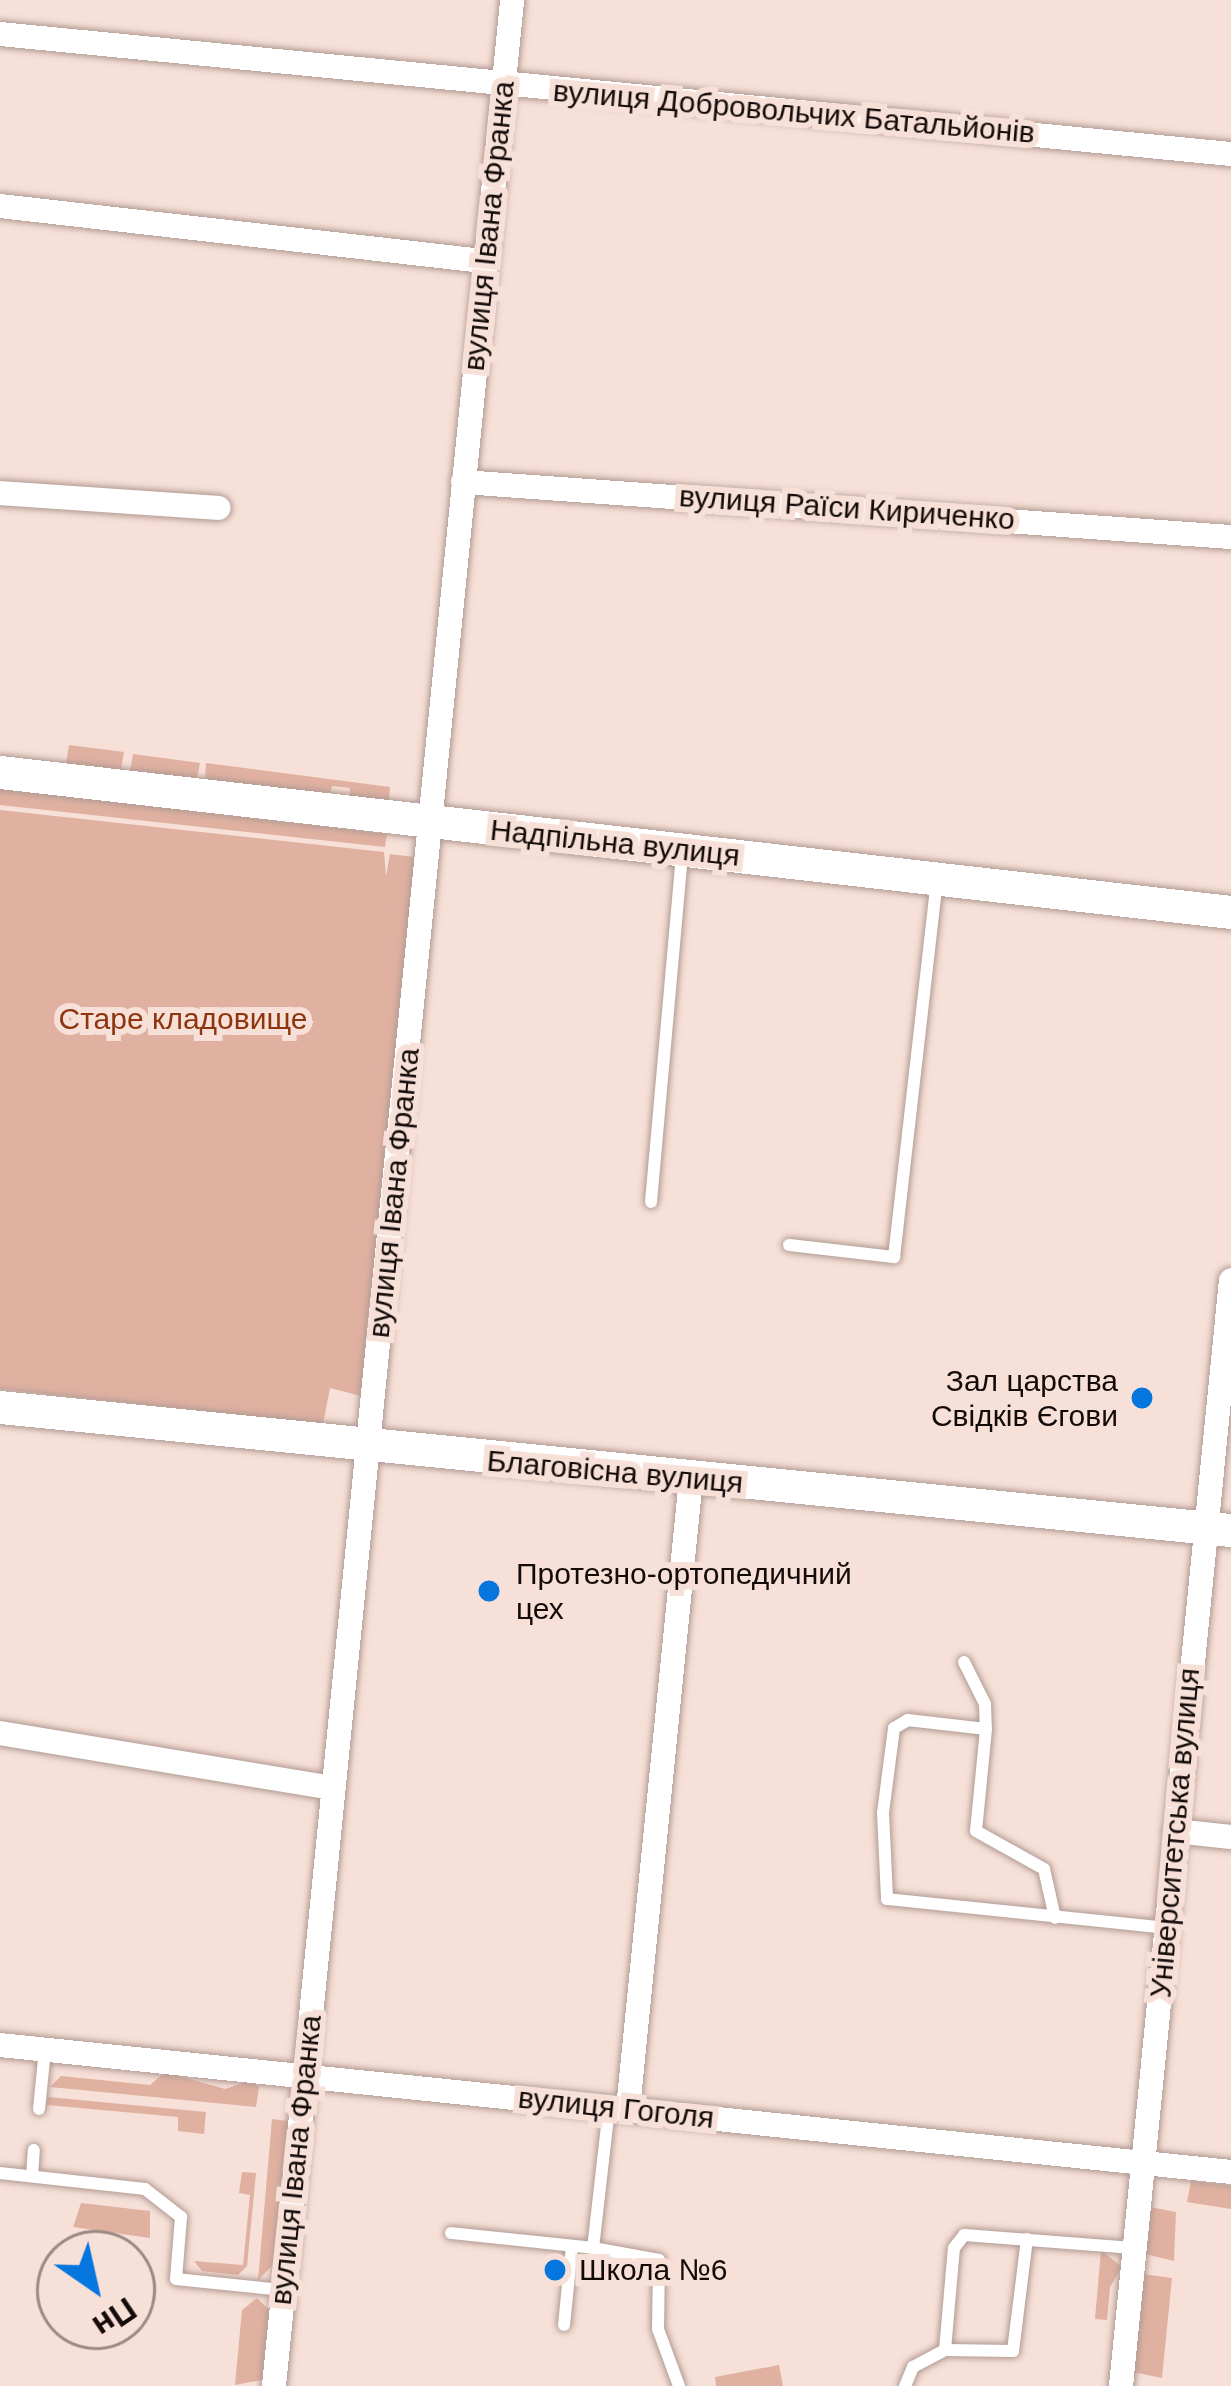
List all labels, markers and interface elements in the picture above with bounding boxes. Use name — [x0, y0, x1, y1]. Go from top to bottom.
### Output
street label: вулиця Добровольчих Батальйонів — [552, 73, 1036, 151]
street label: вулиця Івана Франка — [456, 79, 522, 373]
street label: вулиця Раїси Кириченко — [678, 478, 1016, 538]
street label: Надпільна вулиця — [488, 812, 742, 874]
park label: Старе кладовище — [58, 1001, 308, 1037]
street label: вулиця Івана Франка — [361, 1046, 427, 1340]
place label: Зал царства Свідків Єгови — [931, 1363, 1118, 1434]
marker: Зал царства Свідків Єгови — [1129, 1385, 1155, 1411]
street label: Благовісна вулиця — [485, 1443, 745, 1501]
place label: Протезно-ортопедичний цех — [516, 1556, 852, 1626]
marker: Протезно-ортопедичний цех — [473, 1575, 505, 1607]
street label: Університетська вулиця — [1143, 1667, 1207, 1999]
street label: вулиця Івана Франка — [263, 2013, 329, 2307]
street label: вулиця Гоголя — [516, 2080, 716, 2136]
north arrow — [36, 2230, 156, 2350]
place label: Школа №6 — [579, 2252, 727, 2288]
marker: Школа №6 — [542, 2257, 568, 2283]
text: Пн — [86, 2290, 143, 2345]

